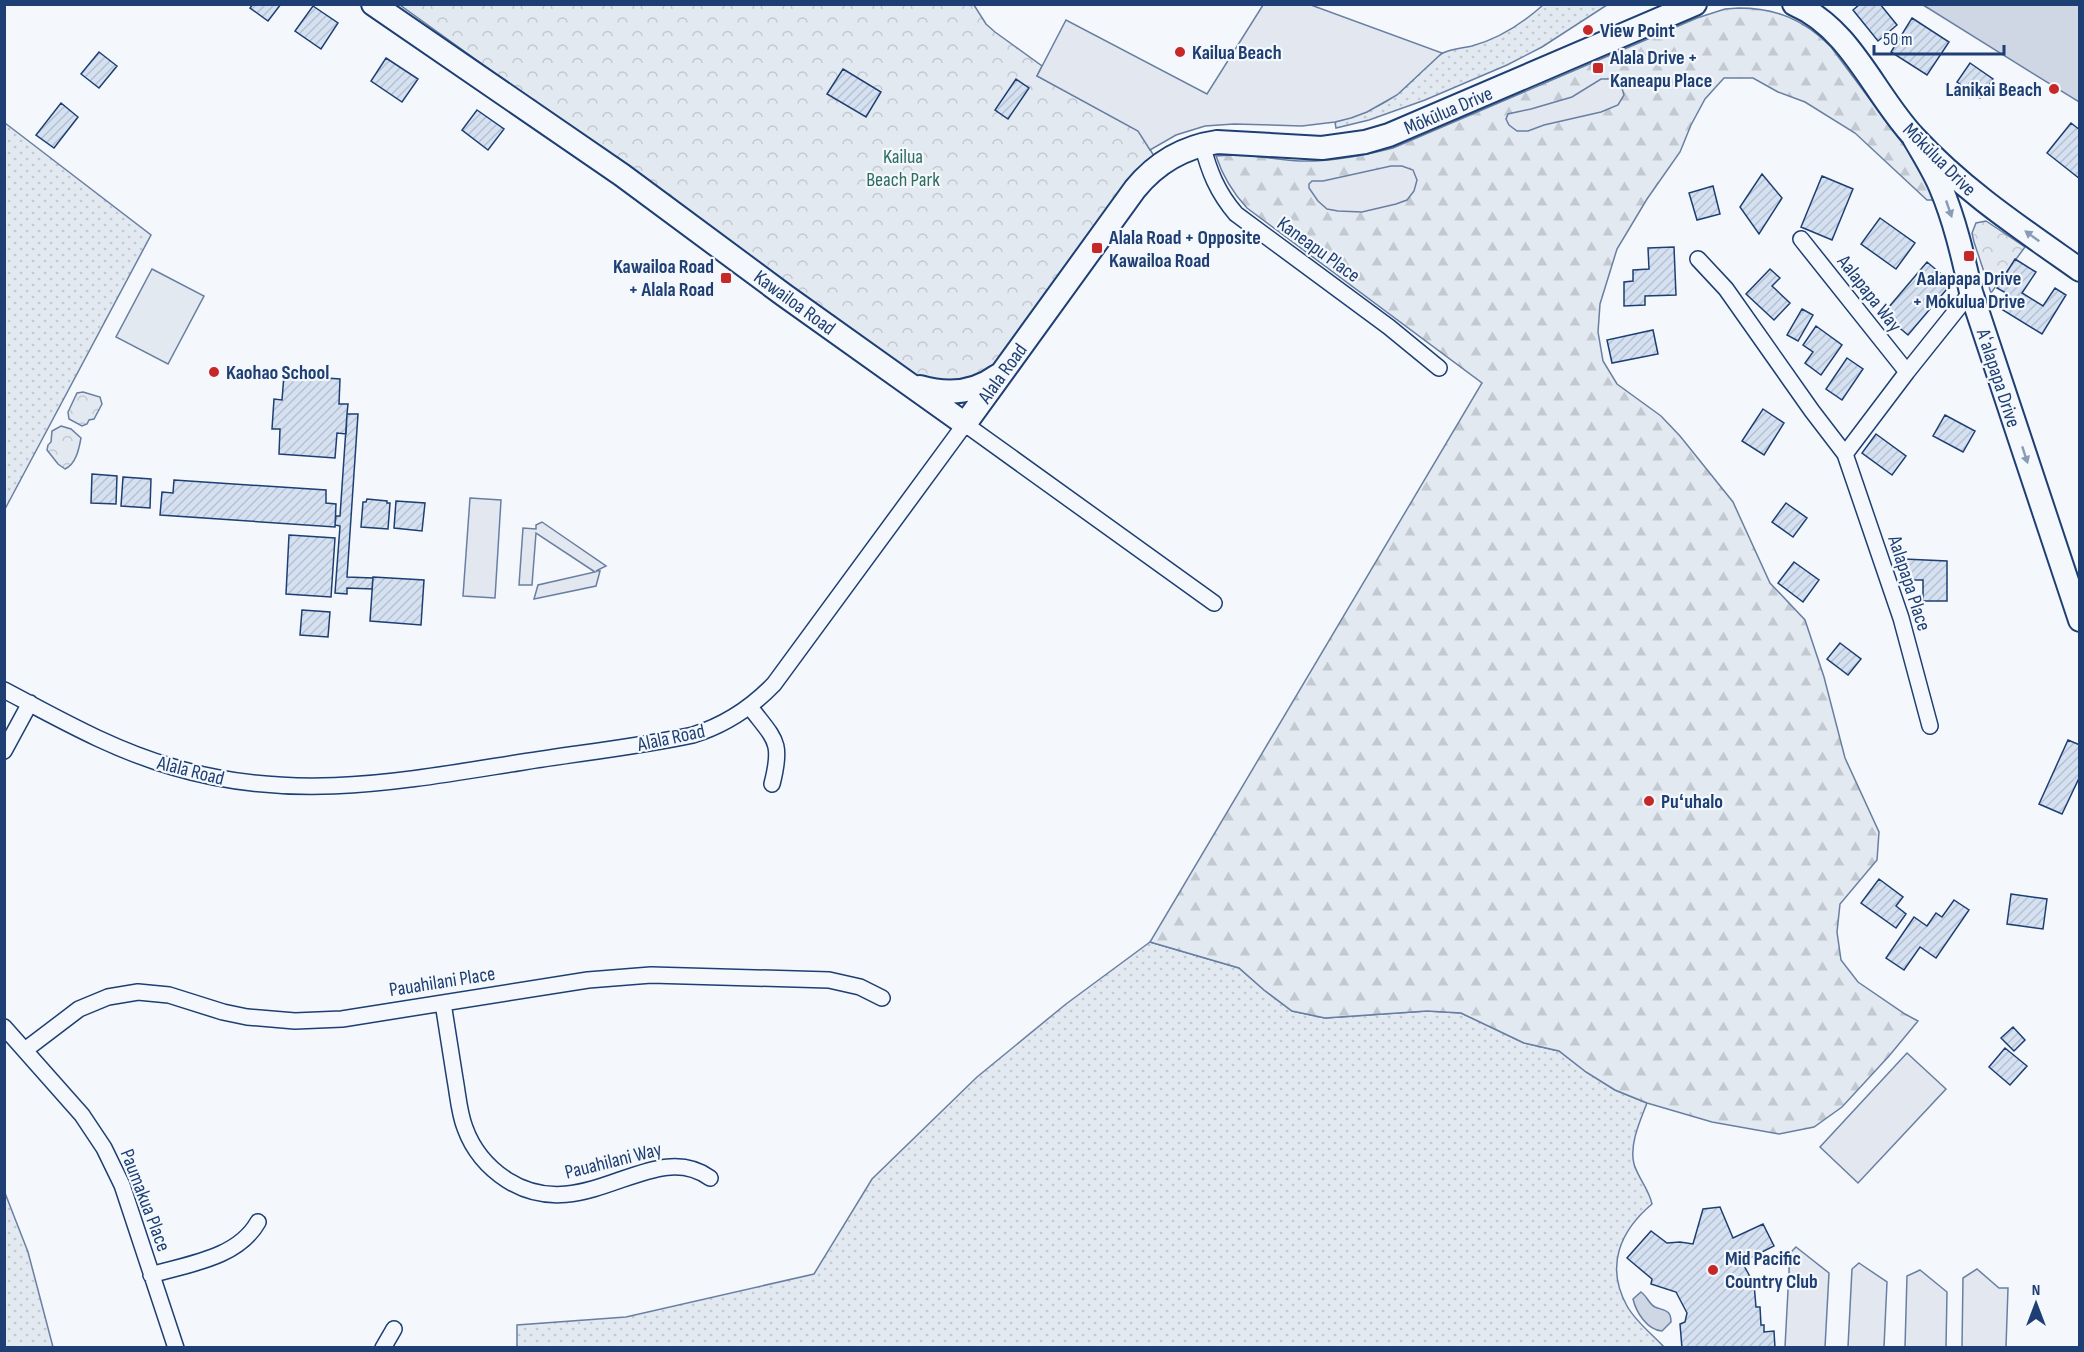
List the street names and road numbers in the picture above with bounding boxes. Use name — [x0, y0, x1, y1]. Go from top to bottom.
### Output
street label: Mōkūlua Drive — [1400, 81, 1496, 140]
street label: Mōkūlua Drive — [1898, 118, 1981, 201]
street label: Kaneapu Place — [1272, 212, 1365, 288]
street label: Aalapapa Way — [1831, 250, 1907, 337]
street label: Kawailoa Road — [749, 265, 840, 340]
street label: Aʻalapapa Drive — [1971, 325, 2025, 431]
street label: Alala Road — [972, 339, 1033, 409]
street label: Aalapapa Place — [1882, 532, 1936, 634]
street label: Alala Road — [634, 719, 707, 757]
street label: Alala Road — [154, 751, 227, 791]
street label: Pauahilani Place — [387, 962, 497, 1002]
street label: Pauahilani Way — [562, 1137, 664, 1185]
street label: Paumakua Place — [115, 1146, 176, 1255]

